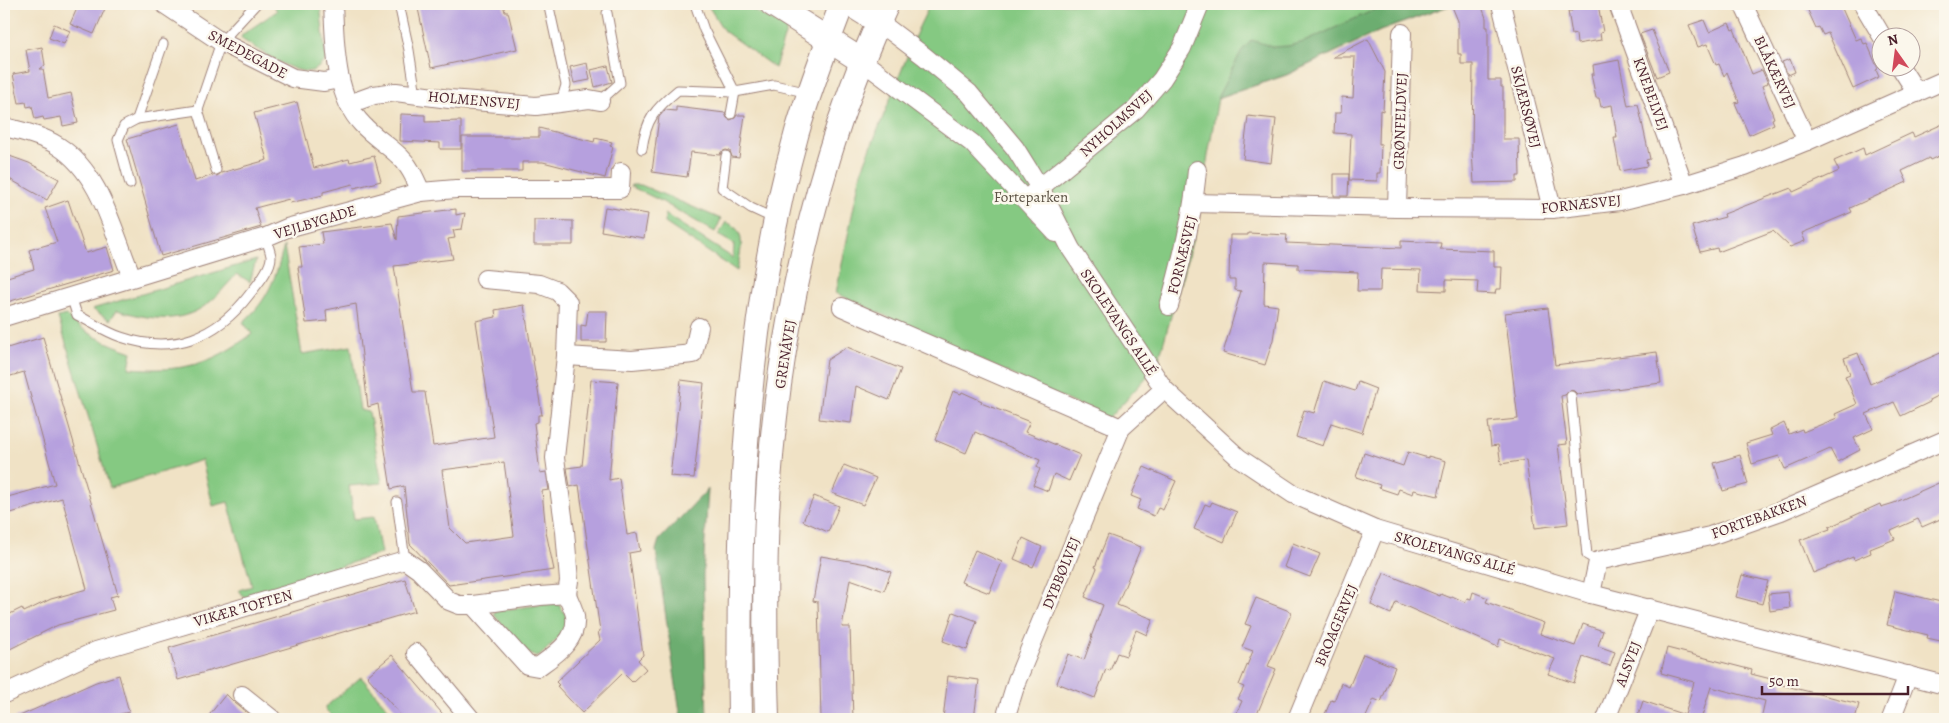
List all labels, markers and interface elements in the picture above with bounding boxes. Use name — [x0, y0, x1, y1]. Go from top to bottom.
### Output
street label: SMEDEGADE — [205, 25, 291, 83]
north arrow — [1872, 28, 1922, 78]
text: N — [1886, 29, 1900, 50]
street label: BLÅKÆRVEJ — [1749, 32, 1801, 112]
street label: KNEBELVEJ — [1628, 54, 1674, 134]
street label: SKJÆRSØVEJ — [1506, 64, 1546, 150]
street label: GRØNFELDVEJ — [1388, 72, 1412, 170]
street label: NYHOLMSVEJ — [1075, 85, 1157, 161]
street label: HOLMENSVEJ — [427, 86, 521, 114]
park label: Forteparken — [994, 187, 1068, 207]
street label: FORNÆSVEJ — [1540, 190, 1622, 218]
street label: VEJLBYGADE — [270, 200, 359, 244]
street label: FORNÆSVEJ — [1163, 213, 1201, 297]
street label: SKOLEVANGS ALLÉ — [1076, 265, 1162, 379]
street label: GRENÅVEJ — [770, 318, 800, 390]
street label: FORTEBAKKEN — [1708, 490, 1810, 544]
street label: SKOLEVANGS ALLÉ — [1392, 526, 1518, 580]
street label: DYBBØLVEJ — [1037, 534, 1085, 612]
street label: BROAGERVEJ — [1310, 581, 1362, 669]
street label: VIKÆR TOFTEN — [190, 584, 295, 632]
street label: ALSVEJ — [1610, 638, 1646, 691]
scale bar — [1762, 663, 1908, 695]
text: 50 m — [1769, 671, 1799, 691]

